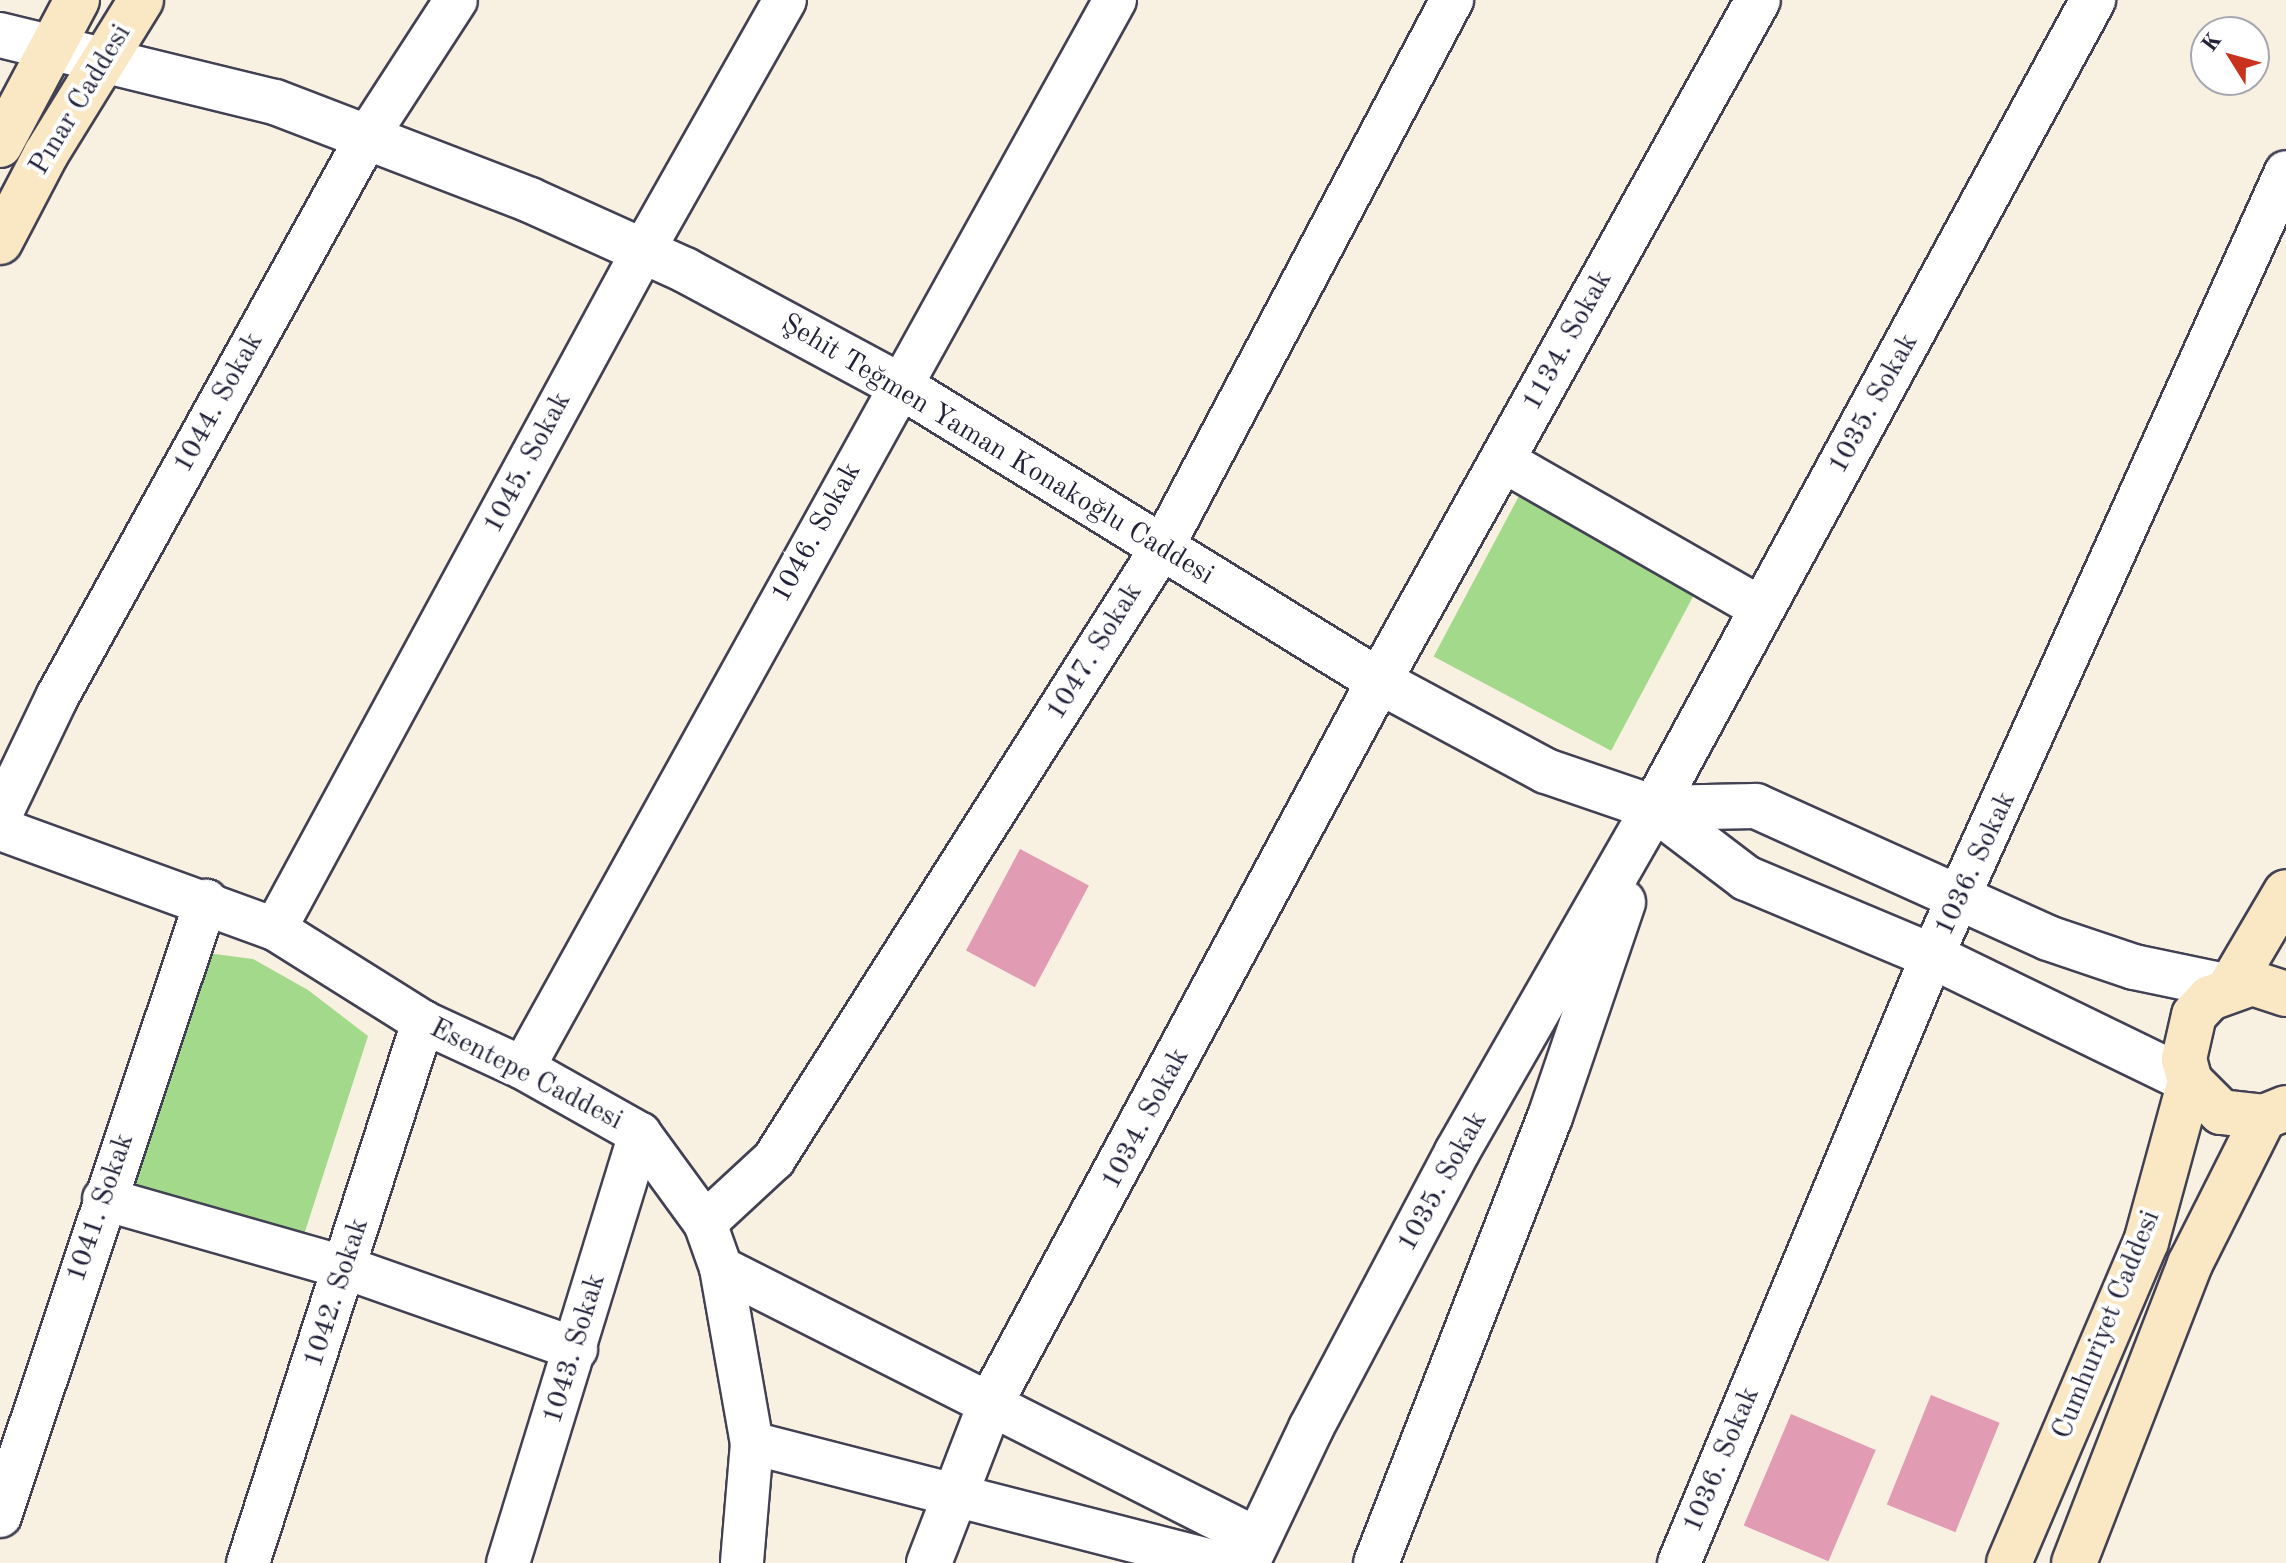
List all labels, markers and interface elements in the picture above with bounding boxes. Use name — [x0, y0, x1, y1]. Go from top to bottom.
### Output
north arrow — [2190, 16, 2270, 96]
street label: Pınar Caddesi — [23, 19, 139, 181]
text: K — [2199, 29, 2226, 56]
street label: 1134. Sokak — [1516, 265, 1620, 417]
street label: Şehit Teğmen Yaman Konakoğlu Caddesi — [775, 307, 1219, 593]
street label: 1044. Sokak — [167, 327, 271, 479]
street label: 1035. Sokak — [1822, 328, 1926, 480]
street label: 1045. Sokak — [477, 387, 579, 539]
street label: 1046. Sokak — [765, 457, 869, 609]
street label: 1047. Sokak — [1040, 577, 1150, 727]
street label: 1036. Sokak — [1928, 787, 2024, 941]
street label: Esentepe Caddesi — [424, 1012, 628, 1138]
street label: 1034. Sokak — [1095, 1043, 1197, 1195]
street label: 1035. Sokak — [1391, 1106, 1495, 1258]
street label: 1041. Sokak — [60, 1129, 142, 1287]
street label: Cumhuriyet Caddesi — [2046, 1206, 2168, 1444]
street label: 1042. Sokak — [297, 1214, 377, 1372]
street label: 1043. Sokak — [536, 1270, 614, 1428]
street label: 1036. Sokak — [1676, 1382, 1768, 1538]

